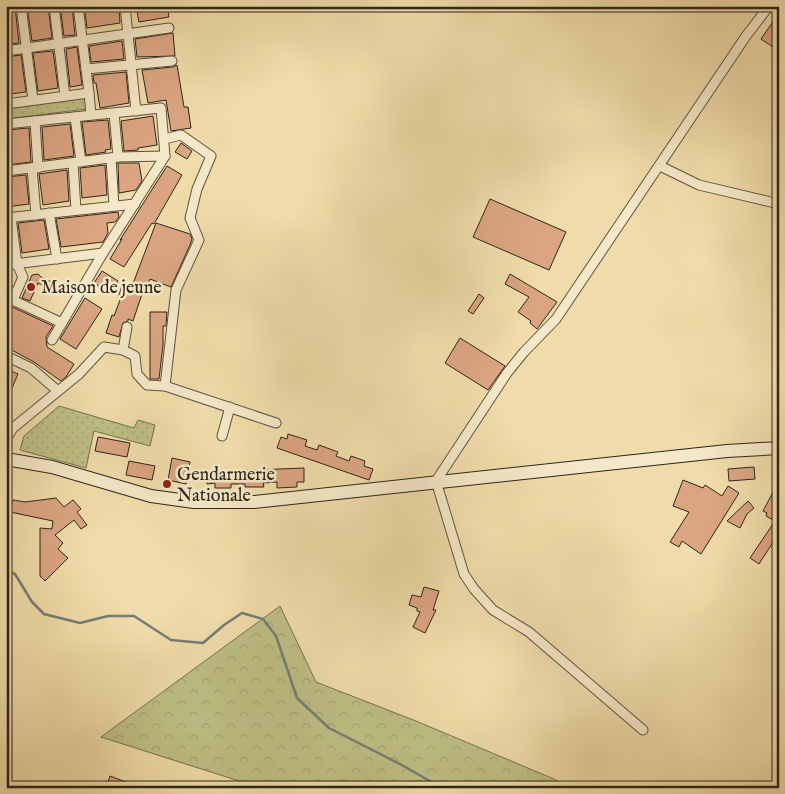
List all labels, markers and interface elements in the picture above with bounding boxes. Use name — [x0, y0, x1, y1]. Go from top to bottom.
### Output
place label: Maison de jeune — [41, 277, 162, 300]
marker: Maison de jeune — [25, 281, 37, 293]
place label: Gendarmerie Nationale — [177, 464, 275, 508]
marker: Gendarmerie Nationale — [161, 478, 173, 490]

